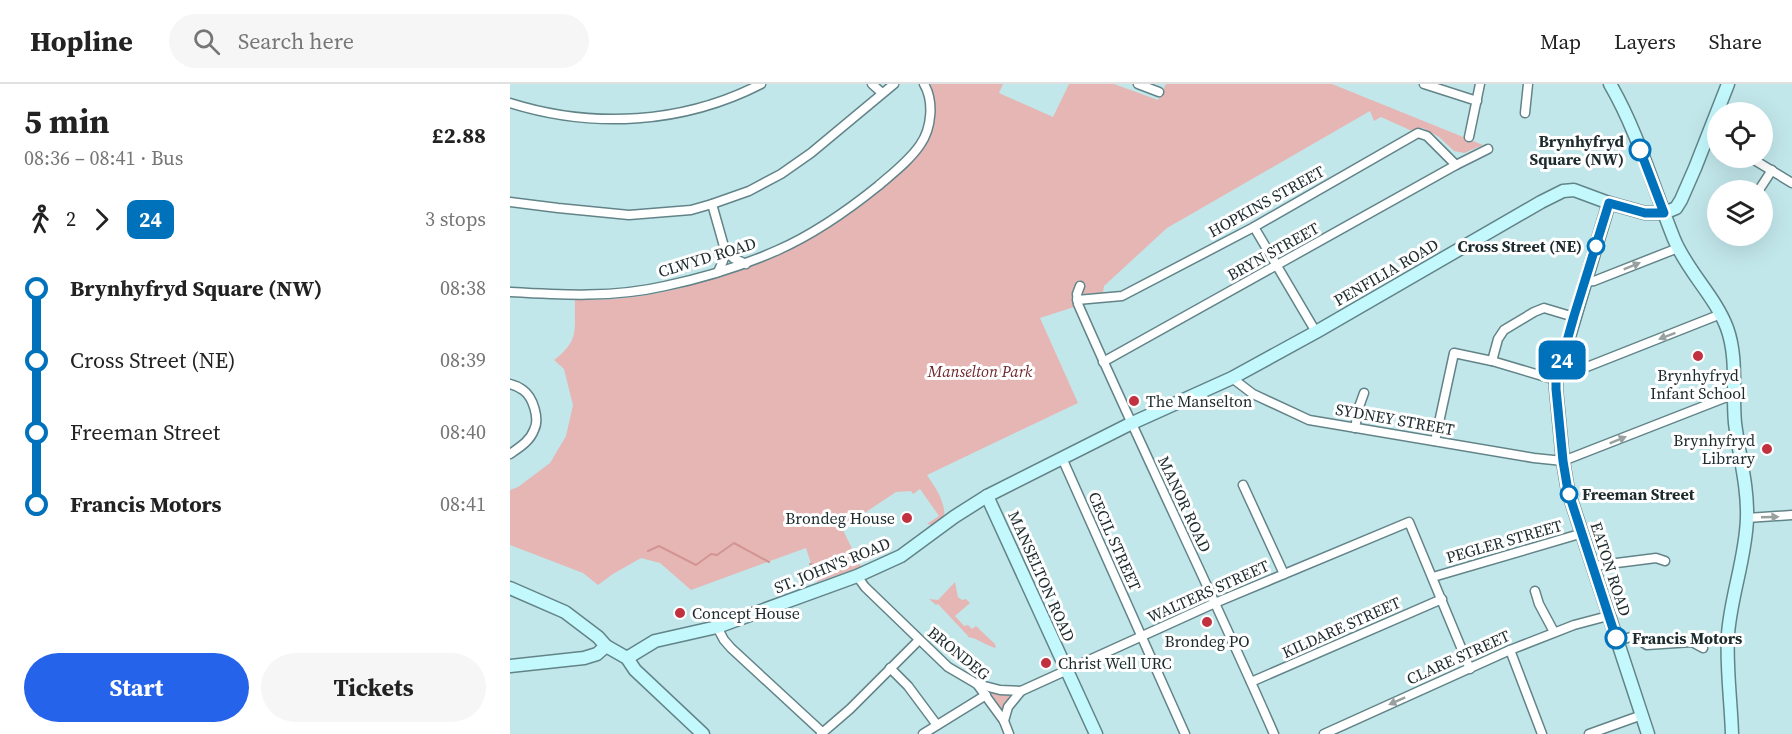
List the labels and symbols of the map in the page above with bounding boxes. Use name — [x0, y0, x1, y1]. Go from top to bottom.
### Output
place label: Brynhyfryd Square (NW) — [1530, 130, 1624, 170]
marker: Brynhyfryd Square (NW) — [1629, 139, 1651, 161]
street label: HOPKINS STREET — [1204, 160, 1328, 242]
street label: BRYN STREET — [1223, 216, 1323, 285]
street label: CLWYD ROAD — [655, 232, 759, 282]
street label: PENFILIA ROAD — [1330, 233, 1442, 311]
place label: Cross Street (NE) — [1458, 235, 1582, 257]
marker: Cross Street (NE) — [1587, 237, 1605, 255]
one-way arrow — [1623, 261, 1641, 271]
one-way arrow — [1657, 331, 1675, 341]
line badge: 24 — [1535, 340, 1589, 380]
marker: Brynhyfryd Infant School — [1691, 349, 1705, 363]
park label: Manselton Park — [927, 360, 1033, 382]
place label: Brynhyfryd Infant School — [1650, 364, 1746, 404]
place label: The Manselton — [1146, 390, 1253, 412]
marker: The Manselton — [1127, 394, 1141, 408]
street label: SYDNEY STREET — [1334, 398, 1456, 440]
place label: Brynhyfryd Library — [1673, 429, 1756, 469]
one-way arrow — [1609, 435, 1627, 445]
marker: Brynhyfryd Library — [1760, 442, 1774, 456]
street label: MANOR ROAD — [1153, 452, 1217, 556]
place label: Freeman Street — [1582, 483, 1695, 505]
marker: Freeman Street — [1560, 485, 1578, 503]
street label: CECIL STREET — [1083, 488, 1147, 594]
place label: Brondeg House — [785, 507, 895, 529]
street label: MANSELTON ROAD — [1003, 507, 1081, 645]
marker: Brondeg House — [900, 511, 914, 525]
one-way arrow — [1760, 512, 1779, 521]
street label: PEGLER STREET — [1443, 514, 1565, 568]
street label: EATON ROAD — [1585, 519, 1637, 619]
street label: ST. JOHN'S ROAD — [771, 532, 893, 598]
street label: WALTERS STREET — [1144, 554, 1273, 628]
street label: KILDARE STREET — [1278, 591, 1404, 663]
place label: Concept House — [692, 602, 800, 624]
marker: Concept House — [673, 606, 687, 620]
marker: Brondeg PO — [1200, 615, 1214, 629]
street label: BRONDEG — [923, 621, 995, 685]
street label: CLARE STREET — [1403, 624, 1513, 690]
marker: Francis Motors — [1605, 627, 1627, 649]
place label: Francis Motors — [1632, 627, 1742, 649]
place label: Brondeg PO — [1164, 630, 1250, 652]
place label: Christ Well URC — [1058, 652, 1172, 674]
marker: Christ Well URC — [1039, 656, 1053, 670]
one-way arrow — [1389, 697, 1406, 706]

